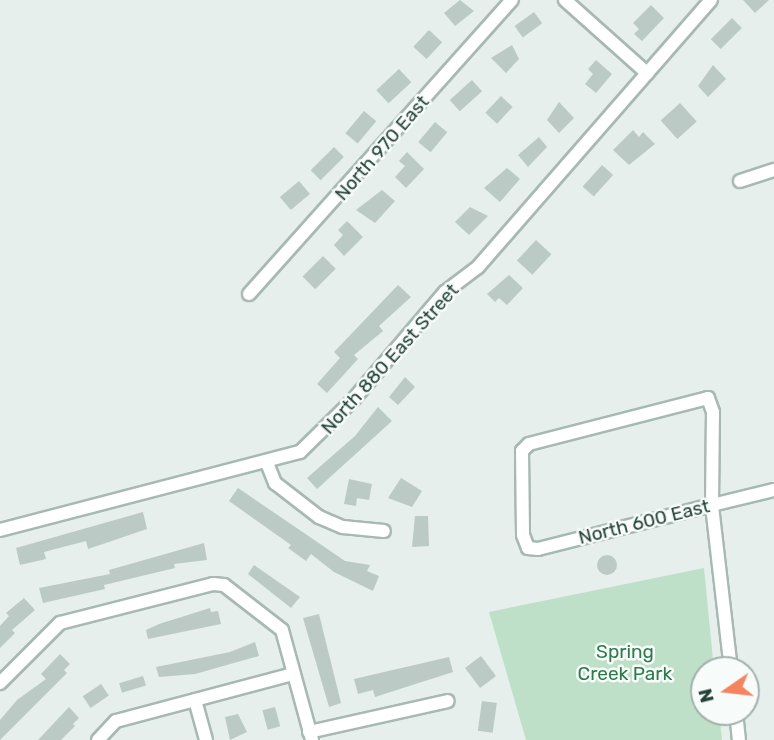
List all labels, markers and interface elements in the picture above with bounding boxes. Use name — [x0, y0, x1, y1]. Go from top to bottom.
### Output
street label: North 970 East — [330, 91, 434, 205]
street label: North 880 East Street — [316, 279, 464, 439]
street label: North 600 East — [576, 495, 712, 549]
park label: Spring Creek Park — [578, 641, 672, 685]
north arrow — [690, 656, 760, 726]
text: N — [693, 686, 719, 705]

